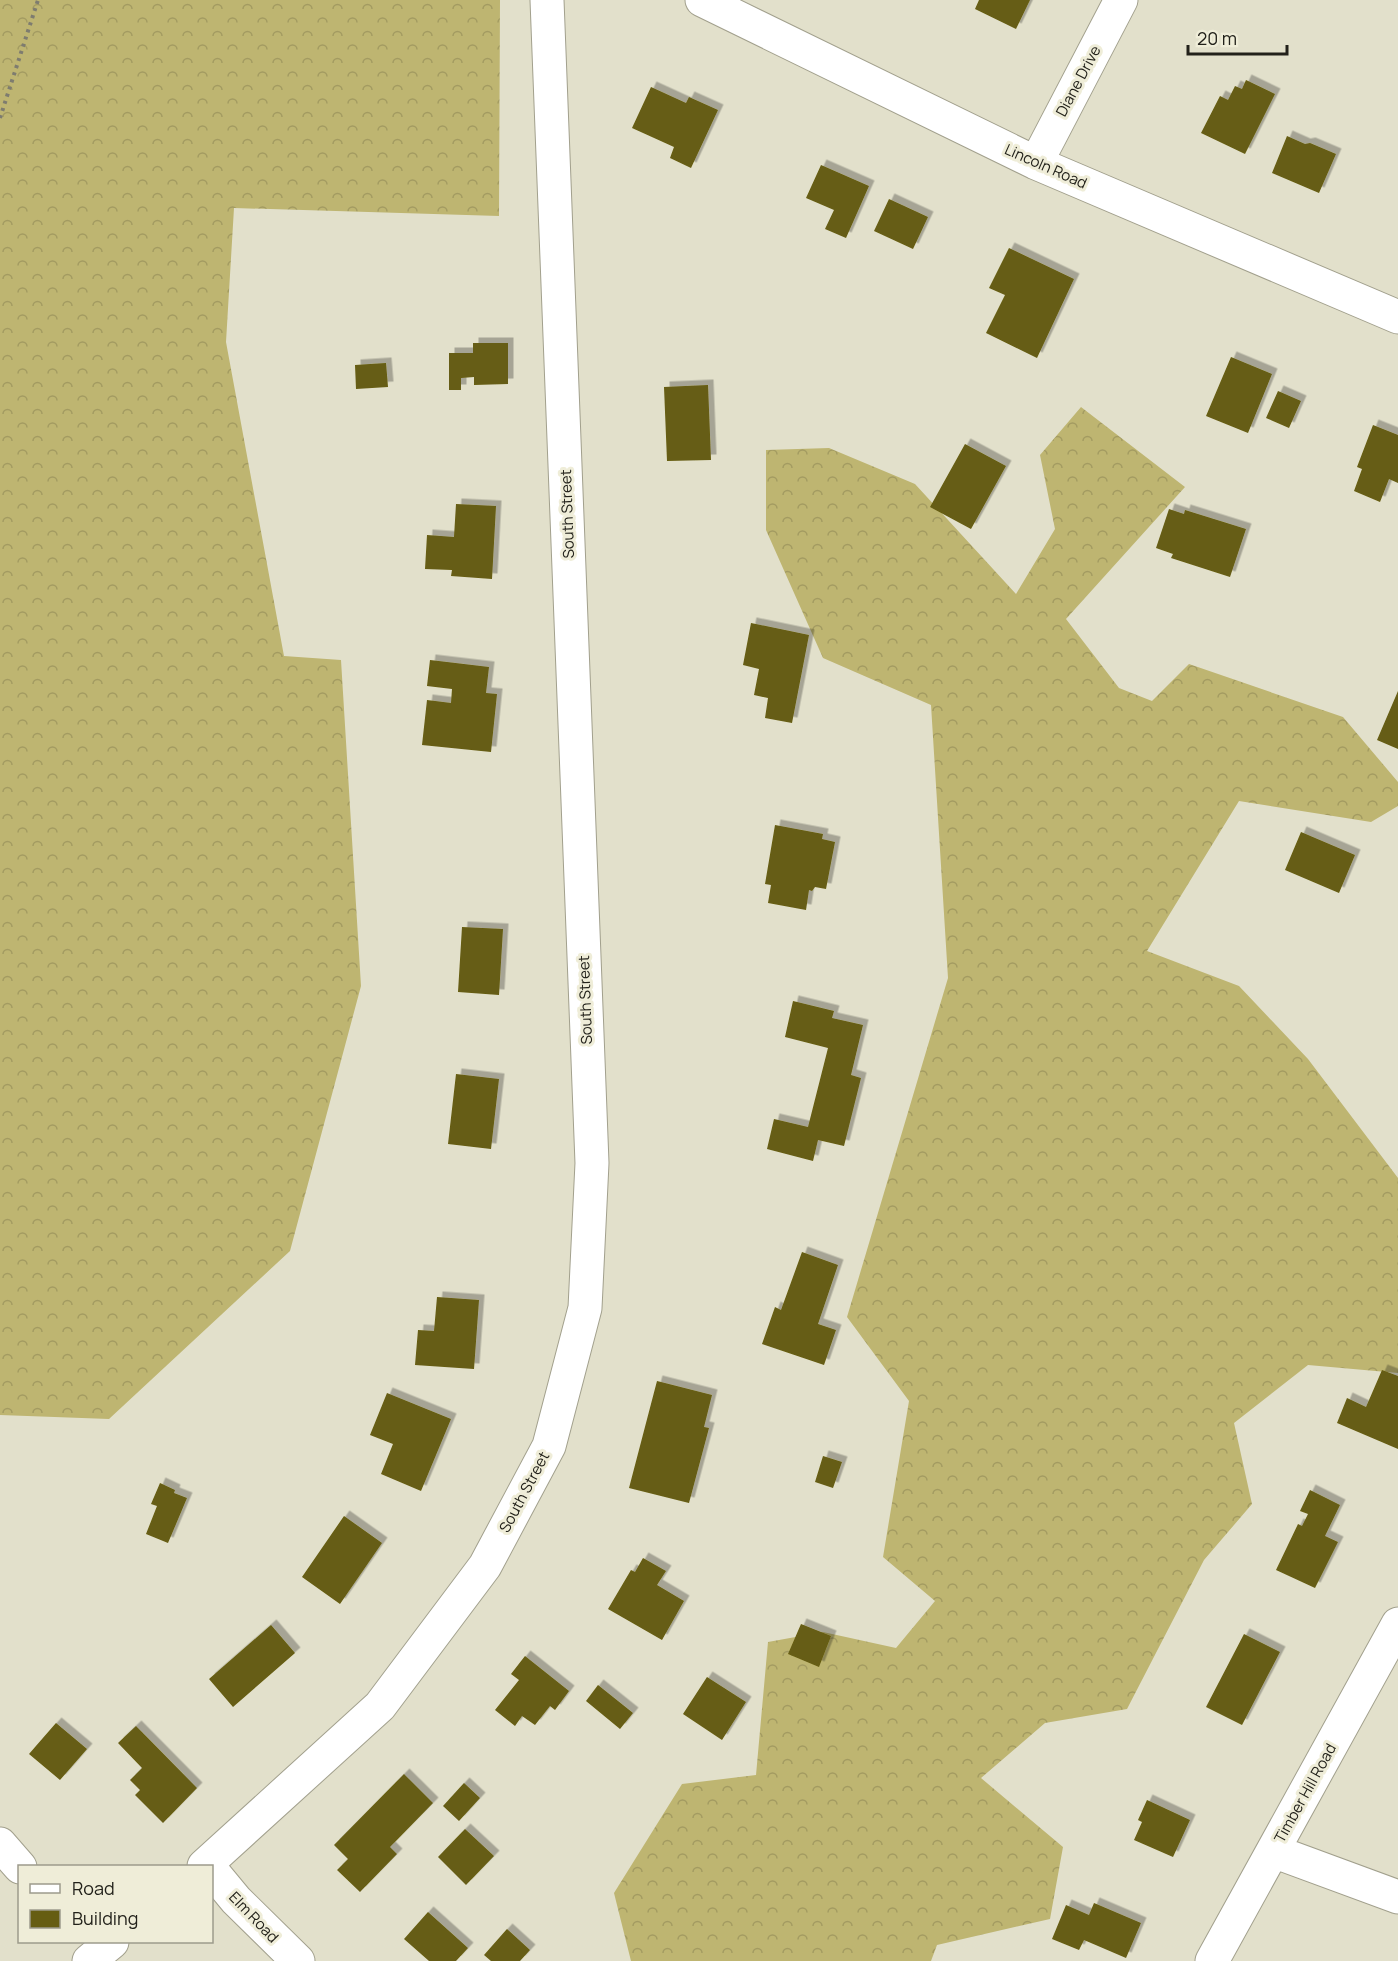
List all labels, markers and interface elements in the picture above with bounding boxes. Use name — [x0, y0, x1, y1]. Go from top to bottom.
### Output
scale bar — [1188, 18, 1287, 56]
text: 20 m — [1197, 26, 1237, 50]
street label: Diane Drive — [1051, 42, 1106, 120]
street label: Lincoln Road — [1002, 139, 1090, 193]
street label: South Street — [555, 469, 579, 559]
street label: South Street — [573, 955, 597, 1045]
street label: South Street — [494, 1448, 554, 1536]
street label: Timber Hill Road — [1269, 1740, 1341, 1846]
legend — [18, 1865, 213, 1943]
text: Road — [72, 1876, 115, 1900]
street label: Elm Road — [224, 1887, 284, 1947]
text: Building — [72, 1906, 138, 1930]

